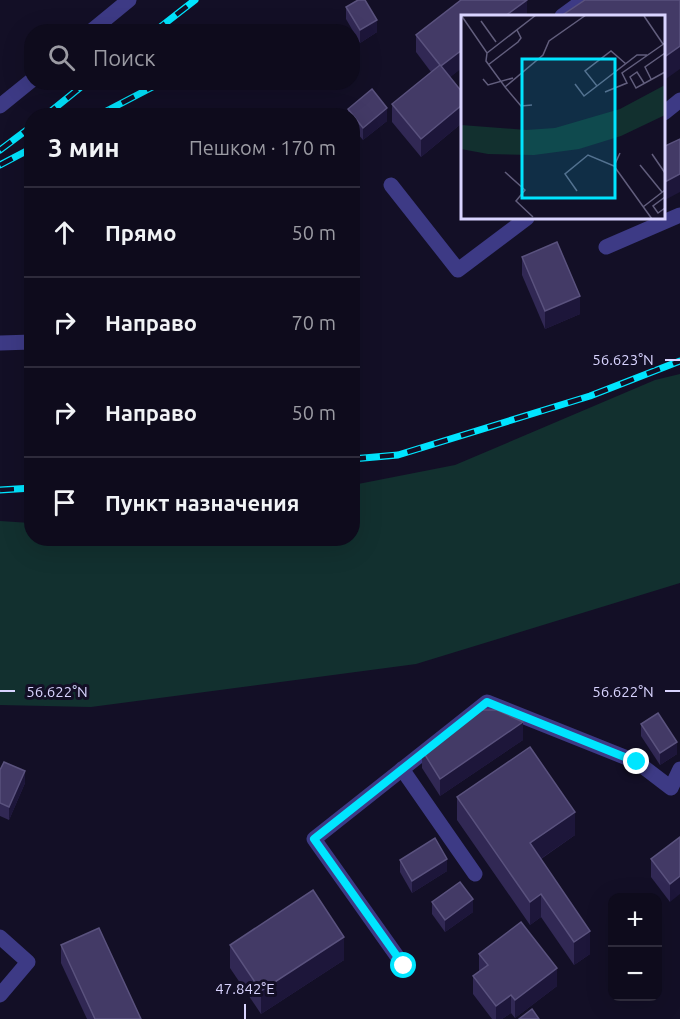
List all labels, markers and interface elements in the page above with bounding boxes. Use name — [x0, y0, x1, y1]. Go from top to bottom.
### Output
inset map — [461, 15, 665, 219]
search box — [24, 24, 360, 90]
icon: search — [45, 41, 78, 74]
text: Поиск — [93, 45, 156, 70]
text: 3 мин — [48, 133, 120, 162]
text: Пешком · 170 m — [189, 136, 336, 159]
icon: ahead — [48, 216, 81, 249]
text: Прямо — [105, 220, 176, 245]
text: 50 m — [292, 221, 336, 244]
icon: right — [48, 306, 81, 339]
text: Направо — [105, 310, 197, 335]
text: 70 m — [292, 311, 336, 334]
text: 56.623°N — [592, 351, 654, 368]
icon: right — [48, 396, 81, 429]
text: Направо — [105, 400, 197, 425]
text: 50 m — [292, 401, 336, 424]
icon: arrive — [48, 486, 81, 519]
text: Пункт назначения — [105, 490, 299, 515]
text: 56.622°N — [26, 683, 88, 700]
text: 56.622°N — [592, 683, 654, 700]
route end — [623, 748, 649, 774]
map controls — [608, 893, 662, 1001]
button: + — [608, 893, 662, 947]
button: − — [608, 947, 662, 1001]
route start — [390, 952, 416, 978]
text: 47.842°E — [215, 980, 275, 997]

